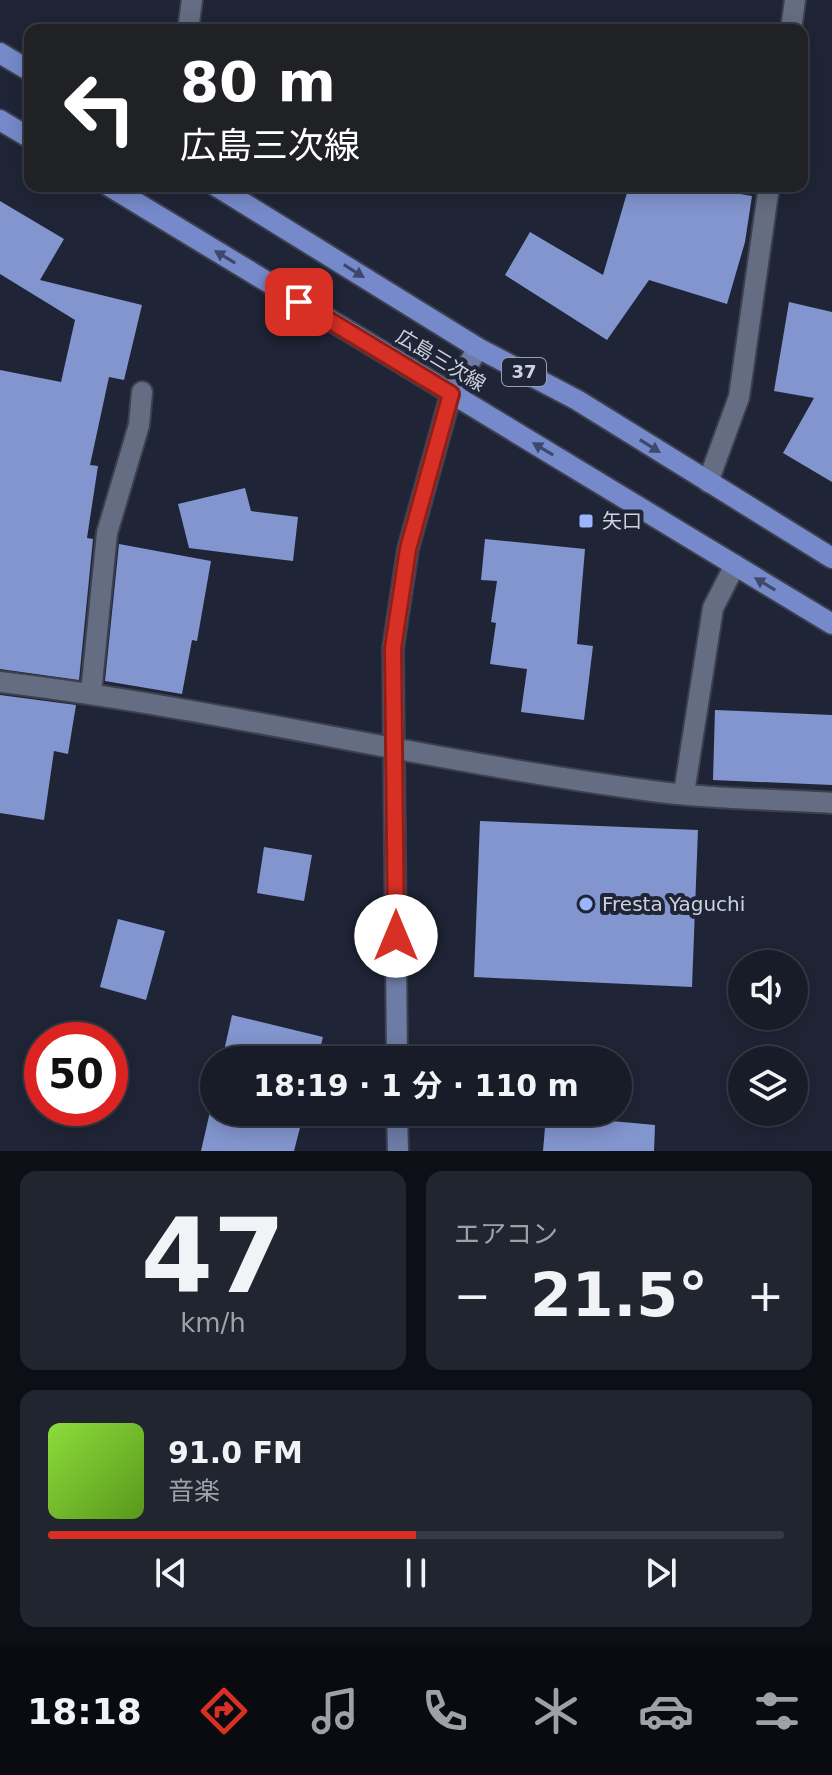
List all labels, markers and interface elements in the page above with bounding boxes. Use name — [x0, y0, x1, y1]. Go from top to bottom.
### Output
text: 80 m — [180, 49, 336, 114]
icon: left — [48, 56, 152, 160]
text: 広島三次線 — [180, 125, 360, 166]
one-way arrow — [214, 250, 236, 264]
one-way arrow — [343, 264, 365, 278]
pin — [265, 268, 333, 336]
icon: arrive — [277, 280, 321, 324]
street label: 広島三次線 — [392, 324, 490, 396]
road number: 37 — [502, 358, 546, 386]
one-way arrow — [639, 438, 661, 452]
one-way arrow — [532, 442, 554, 456]
place label: 矢口 — [602, 509, 642, 533]
marker: 矢口 — [577, 512, 595, 530]
one-way arrow — [754, 577, 776, 591]
place label: Fresta Yaguchi — [602, 892, 745, 916]
position arrow — [354, 894, 438, 978]
marker: Fresta Yaguchi — [577, 895, 595, 913]
map controls — [728, 950, 808, 1126]
button: sound — [728, 950, 808, 1030]
speed limit sign: 50 — [24, 1022, 128, 1126]
button: layers — [728, 1046, 808, 1126]
text: 18:19 · 1 分 · 110 m — [253, 1068, 579, 1103]
text: 47 — [141, 1195, 285, 1317]
text: エアコン — [454, 1219, 558, 1249]
text: 21.5° — [530, 1260, 708, 1330]
text: − — [454, 1270, 491, 1321]
text: + — [747, 1270, 784, 1321]
text: km/h — [180, 1308, 246, 1338]
text: 91.0 FM — [168, 1435, 303, 1470]
text: 音楽 — [168, 1476, 220, 1506]
icon: previous — [149, 1551, 193, 1595]
icon: pause — [394, 1551, 438, 1595]
icon: next — [639, 1551, 683, 1595]
icon: directions — [196, 1683, 252, 1739]
icon: music — [307, 1683, 363, 1739]
icon: phone — [417, 1683, 473, 1739]
icon: climate — [528, 1683, 584, 1739]
icon: car — [638, 1683, 694, 1739]
icon: filters — [749, 1683, 805, 1739]
text: 18:18 — [27, 1691, 142, 1732]

